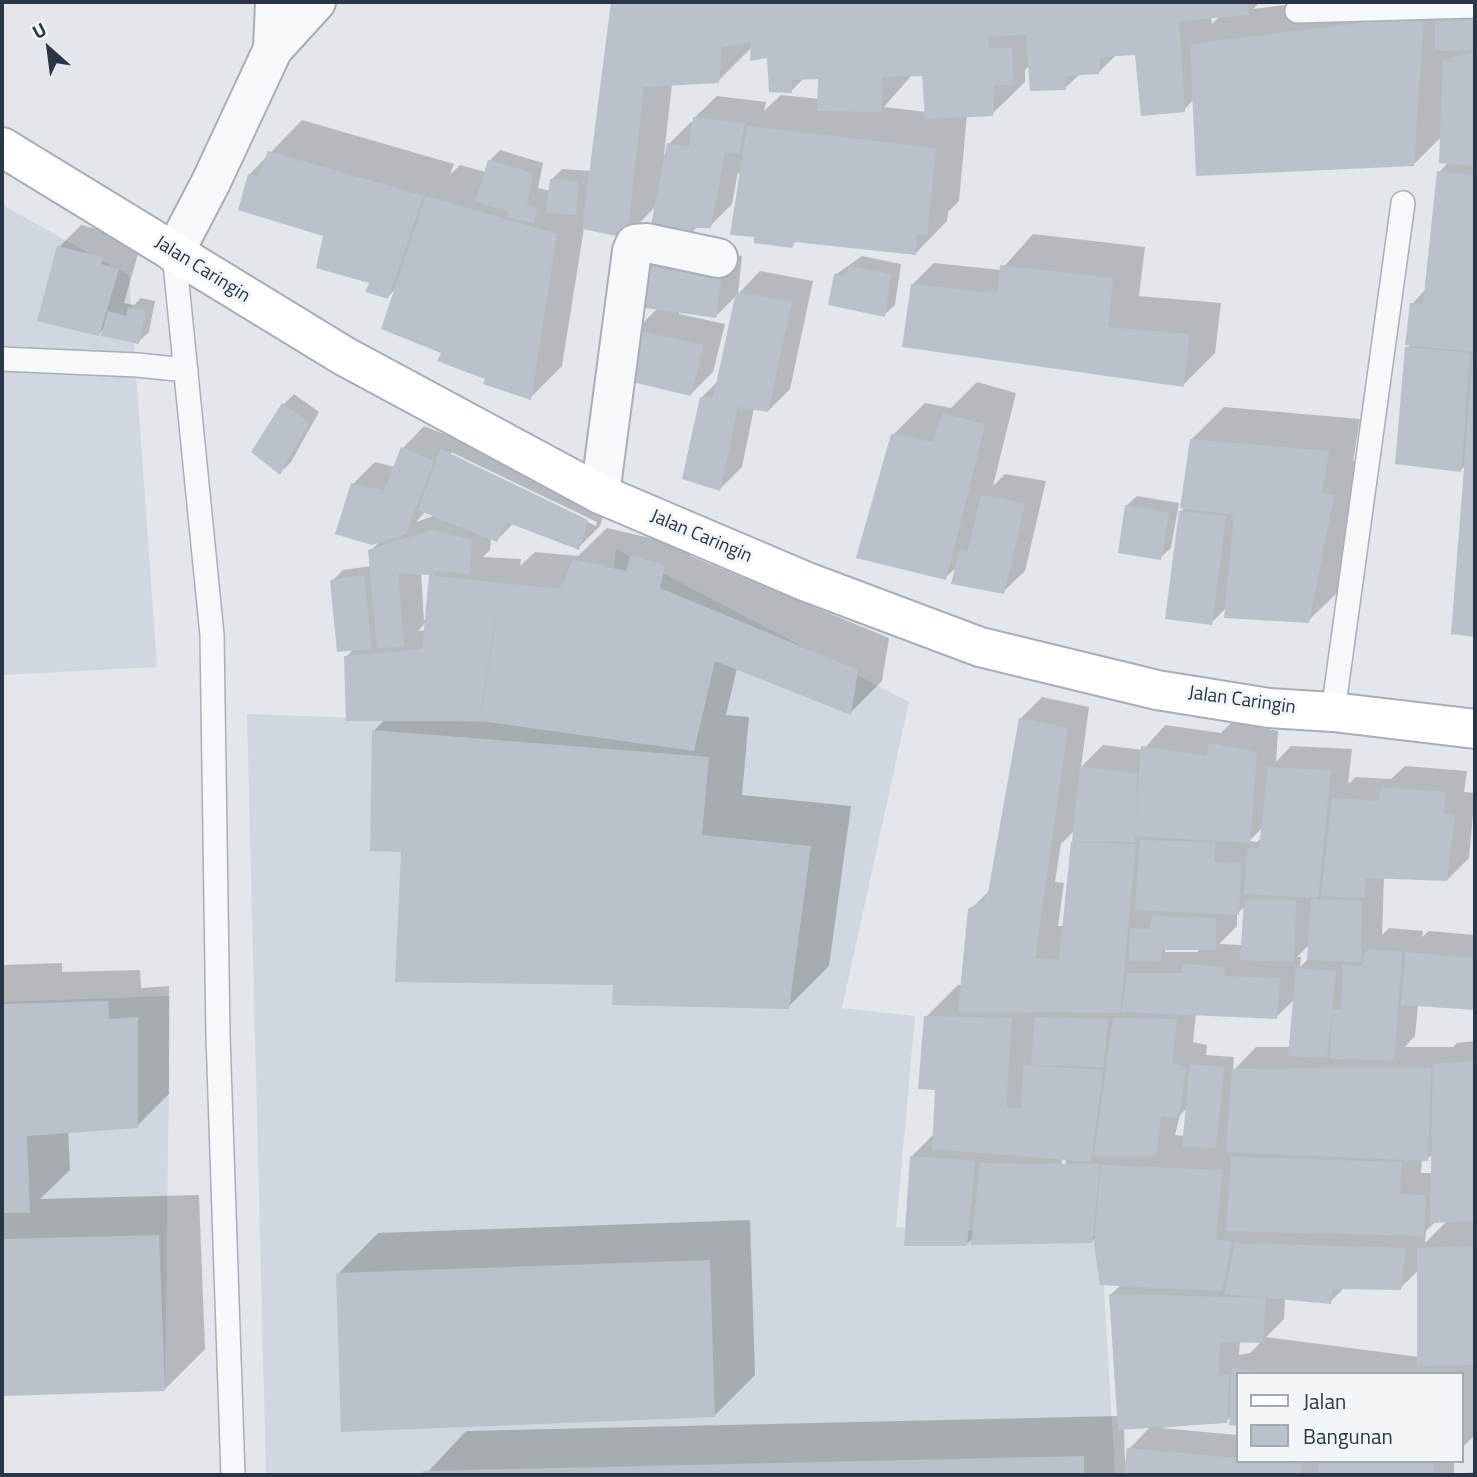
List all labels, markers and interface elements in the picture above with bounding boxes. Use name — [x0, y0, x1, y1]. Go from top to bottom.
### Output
north arrow — [14, 14, 84, 84]
text: U — [27, 14, 51, 46]
street label: Jalan Caringin — [150, 232, 254, 308]
street label: Jalan Caringin — [647, 505, 755, 569]
street label: Jalan Caringin — [1187, 682, 1297, 720]
legend — [1236, 1372, 1463, 1463]
text: Jalan — [1303, 1385, 1346, 1417]
text: Bangunan — [1303, 1420, 1393, 1452]

